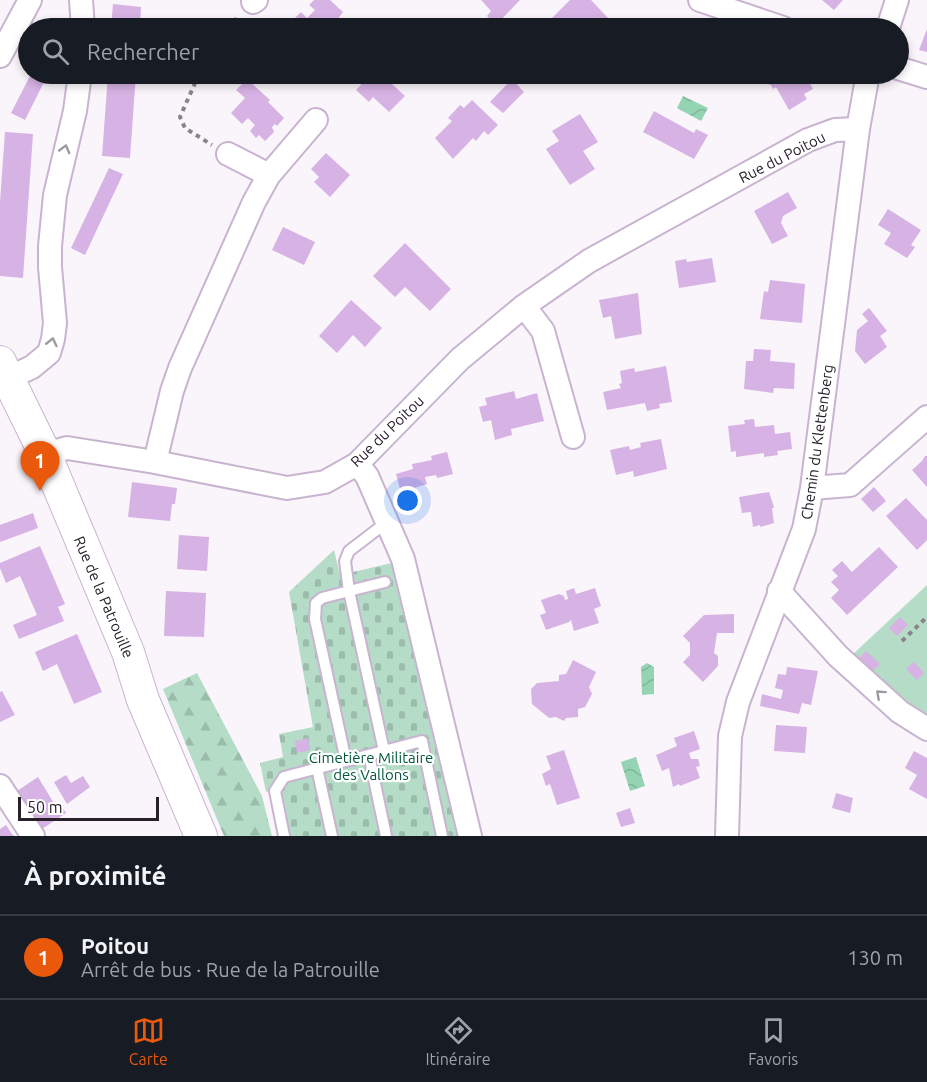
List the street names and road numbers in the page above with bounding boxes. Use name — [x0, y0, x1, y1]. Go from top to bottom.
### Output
street label: Rue du Poitou — [736, 128, 828, 186]
street label: Chemin du Klettenberg — [798, 363, 836, 521]
street label: Rue du Poitou — [347, 392, 427, 470]
street label: Rue de la Patrouille — [71, 534, 137, 660]

